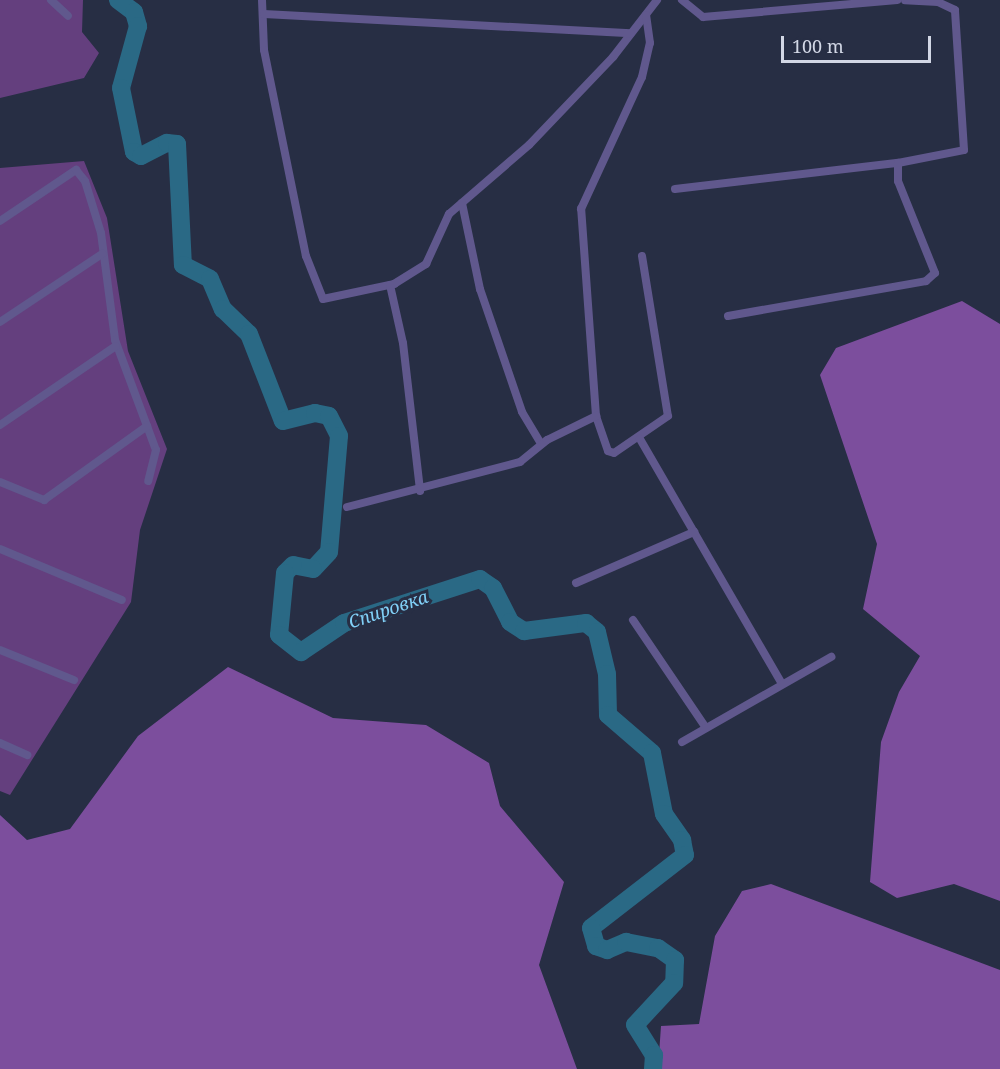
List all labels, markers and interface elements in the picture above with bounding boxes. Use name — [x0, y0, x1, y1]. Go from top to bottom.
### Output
scale bar — [784, 24, 934, 62]
text: 100 m — [792, 34, 844, 58]
water label: Спировка — [345, 585, 431, 633]

